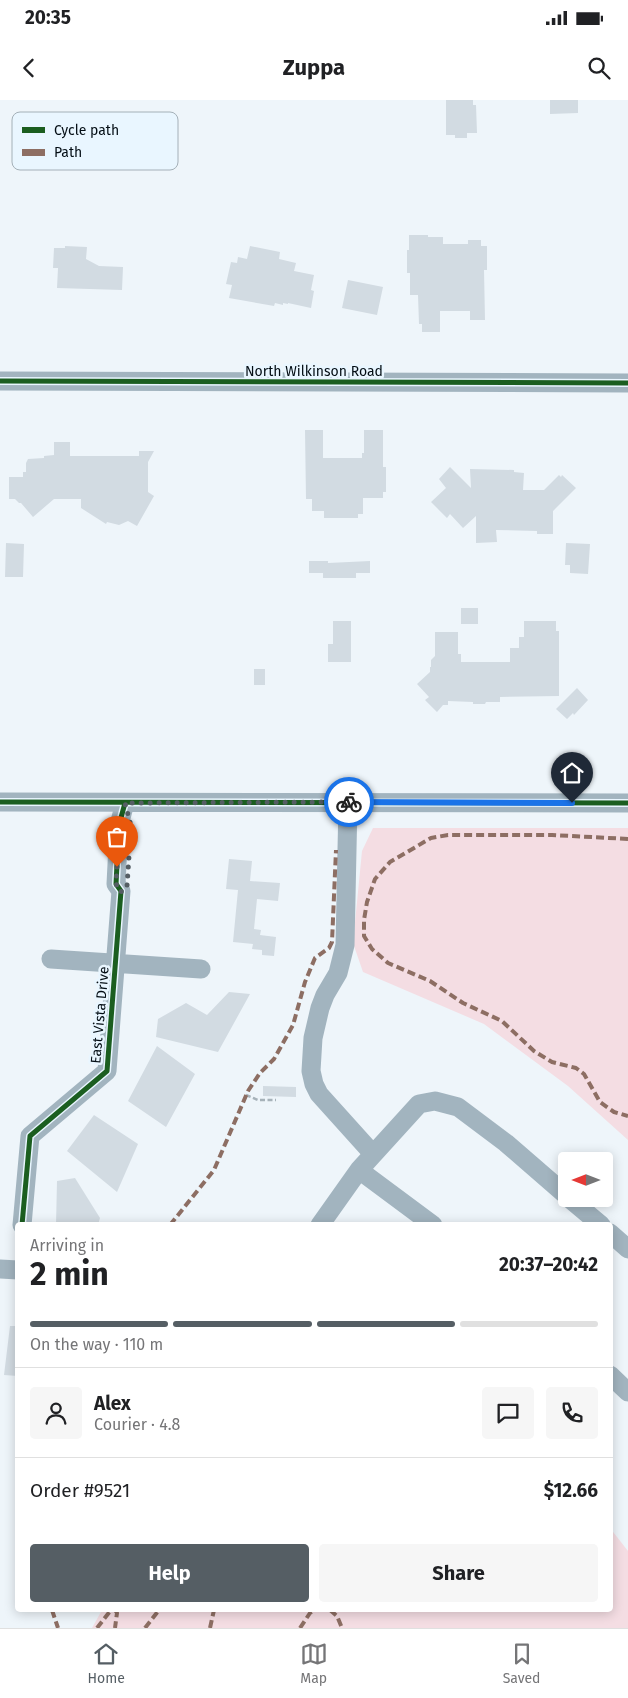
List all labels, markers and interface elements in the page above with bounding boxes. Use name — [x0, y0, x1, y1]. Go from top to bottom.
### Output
text: 20:35 — [25, 6, 71, 29]
icon: back — [15, 54, 43, 82]
text: Zuppa — [283, 54, 345, 81]
icon: search — [585, 54, 613, 82]
legend — [12, 112, 178, 170]
text: Cycle path — [54, 122, 119, 139]
text: Path — [54, 144, 82, 161]
street label: North Wilkinson Road — [245, 363, 383, 380]
pin — [551, 752, 593, 803]
icon: home — [558, 759, 586, 787]
courier — [324, 777, 374, 827]
icon: bike — [335, 788, 363, 816]
pin — [96, 816, 138, 867]
icon: bag — [103, 823, 131, 851]
street label: East Vista Drive — [87, 966, 113, 1064]
north arrow — [558, 1152, 612, 1208]
map controls — [558, 1152, 613, 1207]
text: Arriving in — [30, 1236, 104, 1255]
text: 20:37–20:42 — [499, 1253, 598, 1276]
text: 2 min — [30, 1255, 109, 1293]
text: On the way · 110 m — [30, 1335, 163, 1354]
button: person — [30, 1387, 82, 1439]
button: chat — [482, 1387, 534, 1439]
button: phone — [546, 1387, 598, 1439]
text: Alex — [94, 1392, 131, 1415]
text: Courier · 4.8 — [94, 1415, 180, 1434]
text: Order #9521 — [30, 1479, 130, 1502]
text: $12.66 — [544, 1479, 598, 1502]
button: Help — [30, 1544, 309, 1602]
button: Share — [319, 1544, 598, 1602]
tab: Home — [87, 1640, 125, 1687]
tab: Map — [300, 1640, 328, 1687]
tab: Saved — [503, 1640, 541, 1687]

